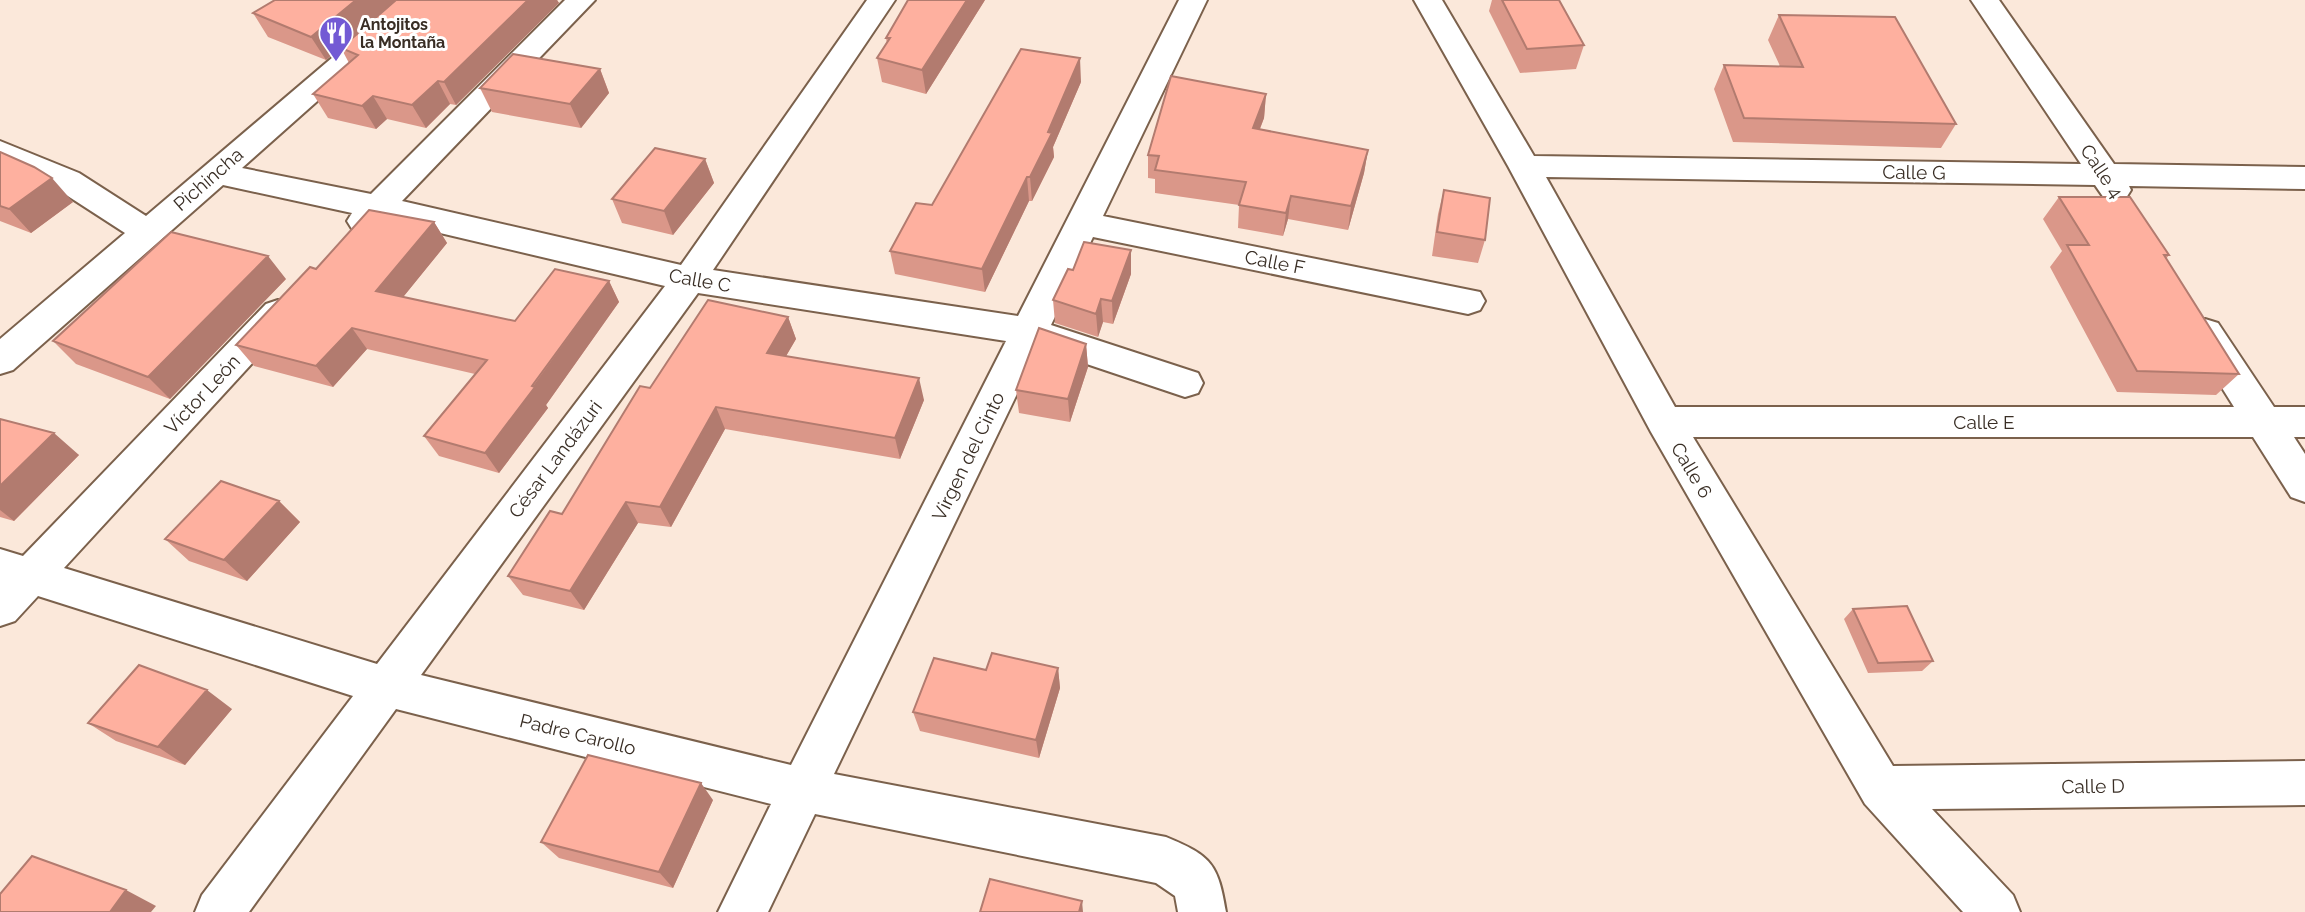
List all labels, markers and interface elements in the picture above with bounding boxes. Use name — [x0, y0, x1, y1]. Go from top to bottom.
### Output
restaurant icon: Antojitos la Montaña — [317, 14, 355, 63]
place label: Antojitos la Montaña — [360, 15, 445, 52]
street label: Calle 4 — [2076, 140, 2128, 202]
street label: Pichincha — [169, 143, 247, 215]
street label: Calle G — [1882, 160, 1946, 184]
street label: Calle F — [1243, 245, 1307, 279]
street label: Calle C — [667, 264, 733, 296]
street label: Víctor León — [160, 350, 244, 438]
street label: Virgen del Cinto — [927, 388, 1009, 524]
street label: César Landázuri — [504, 396, 606, 522]
street label: Calle E — [1953, 411, 2015, 433]
street label: Calle 6 — [1667, 438, 1717, 502]
street label: Padre Carollo — [518, 709, 638, 759]
street label: Calle D — [2061, 774, 2125, 798]

